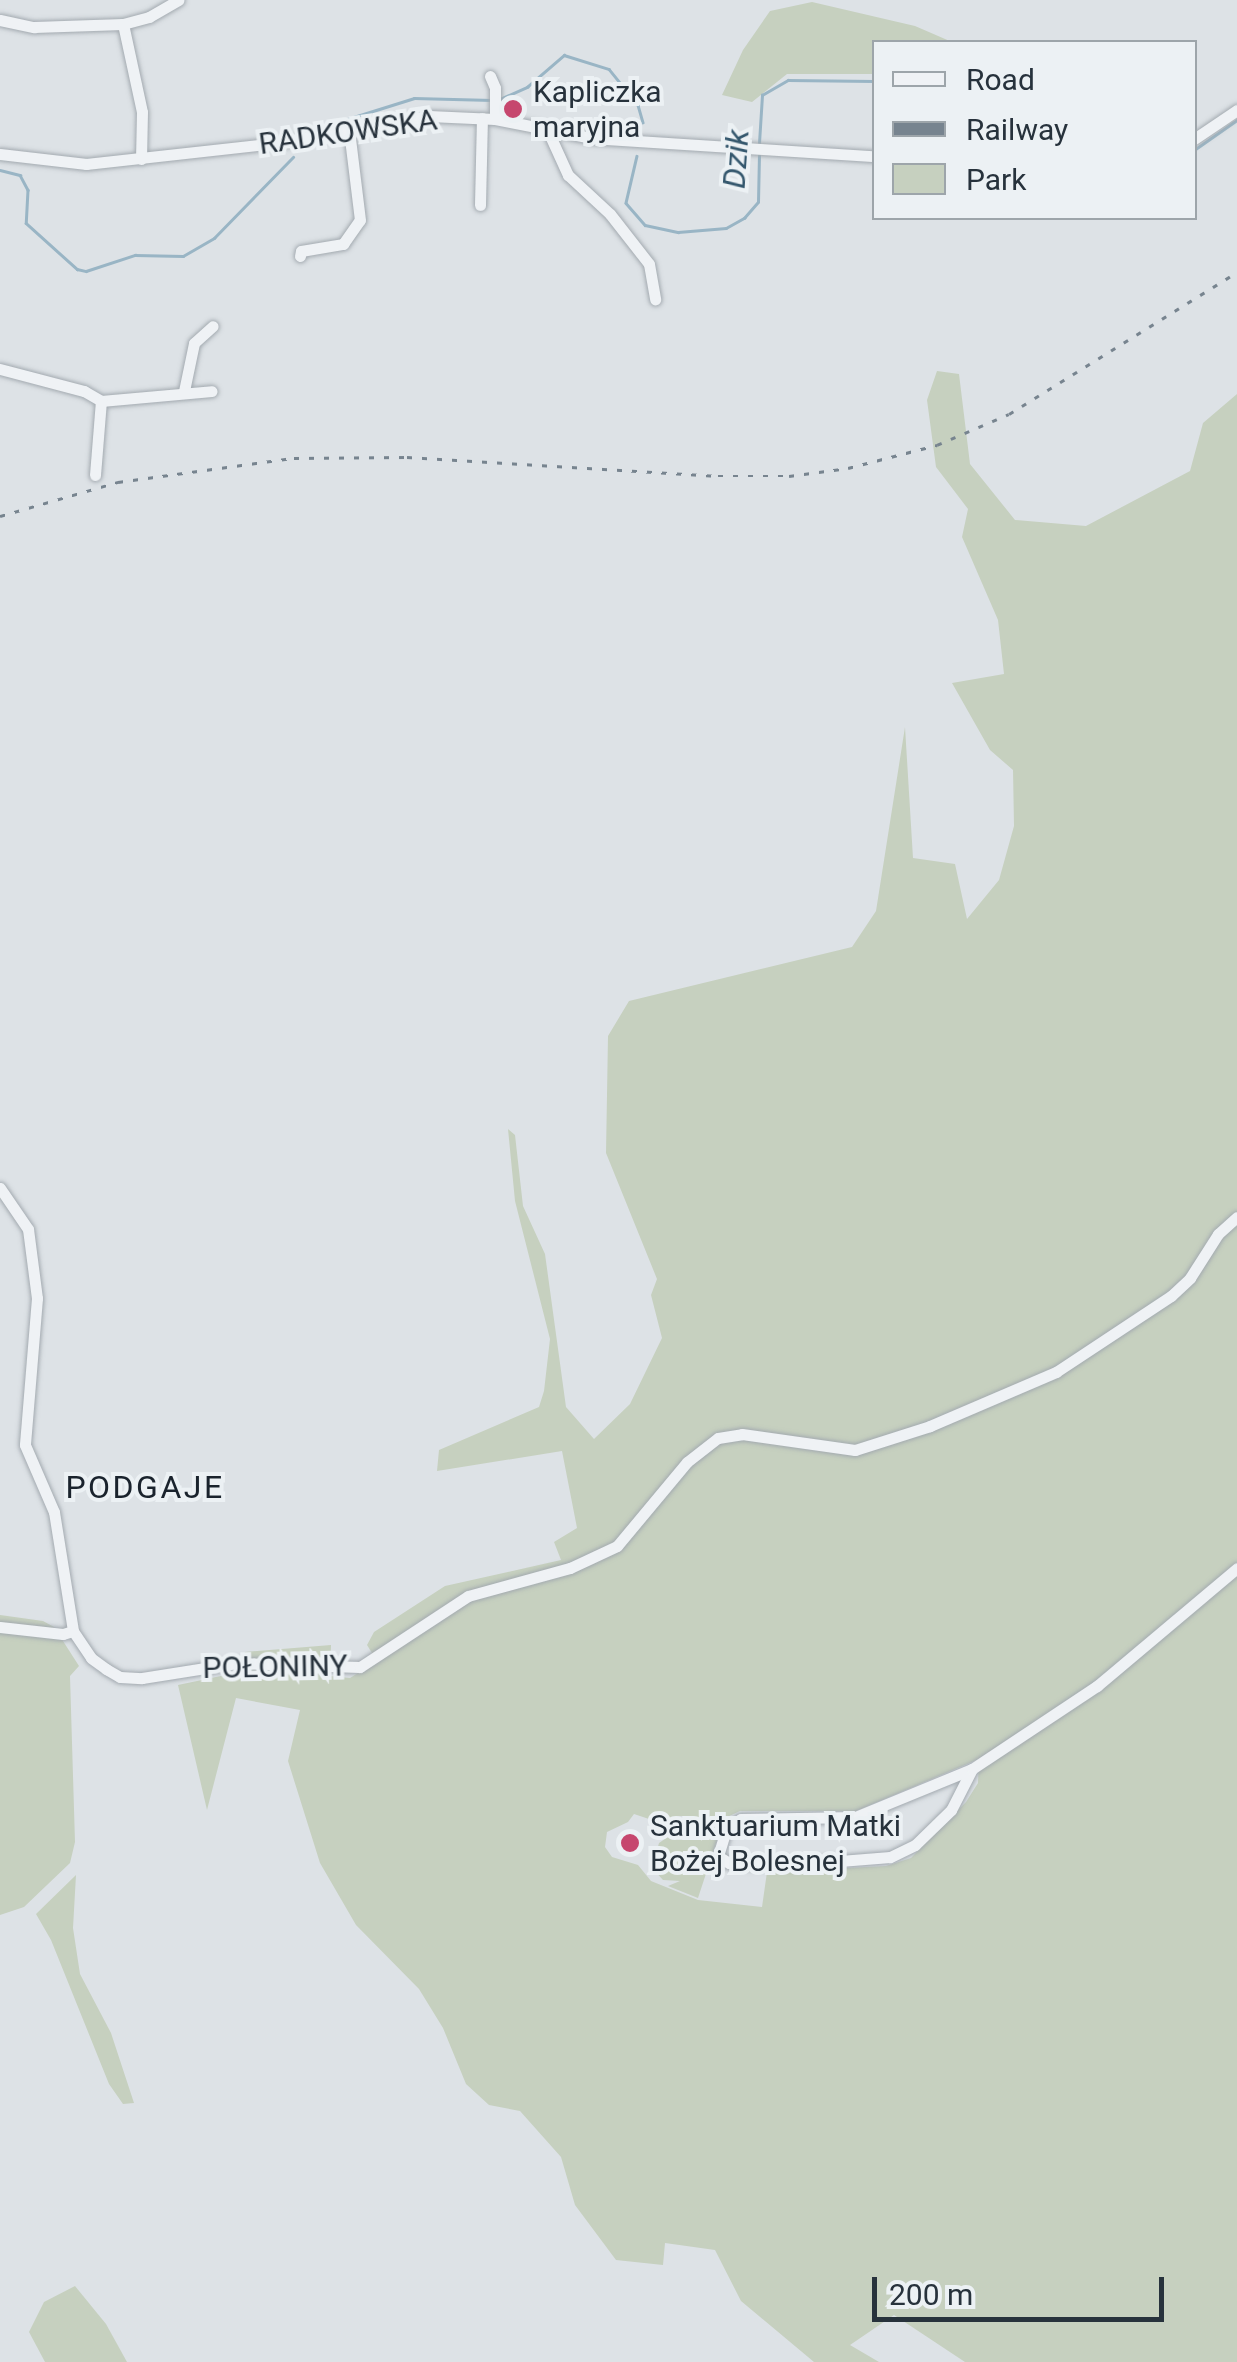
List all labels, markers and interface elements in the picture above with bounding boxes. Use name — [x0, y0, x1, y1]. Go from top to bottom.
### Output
legend — [872, 40, 1197, 220]
text: Road — [966, 62, 1035, 97]
place label: Kapliczka maryjna — [533, 74, 662, 144]
marker: Kapliczka maryjna — [502, 98, 524, 120]
street label: RADKOWSKA — [257, 102, 439, 162]
text: Railway — [966, 112, 1068, 147]
water label: Dzik — [715, 128, 757, 190]
text: Park — [966, 162, 1026, 197]
district label: PODGAJE — [65, 1468, 225, 1506]
street label: POŁONINY — [202, 1648, 348, 1686]
place label: Sanktuarium Matki Bożej Bolesnej — [650, 1808, 901, 1878]
marker: Sanktuarium Matki Bożej Bolesnej — [619, 1832, 641, 1854]
scale bar — [877, 2257, 1170, 2319]
text: 200 m — [889, 2277, 973, 2312]

